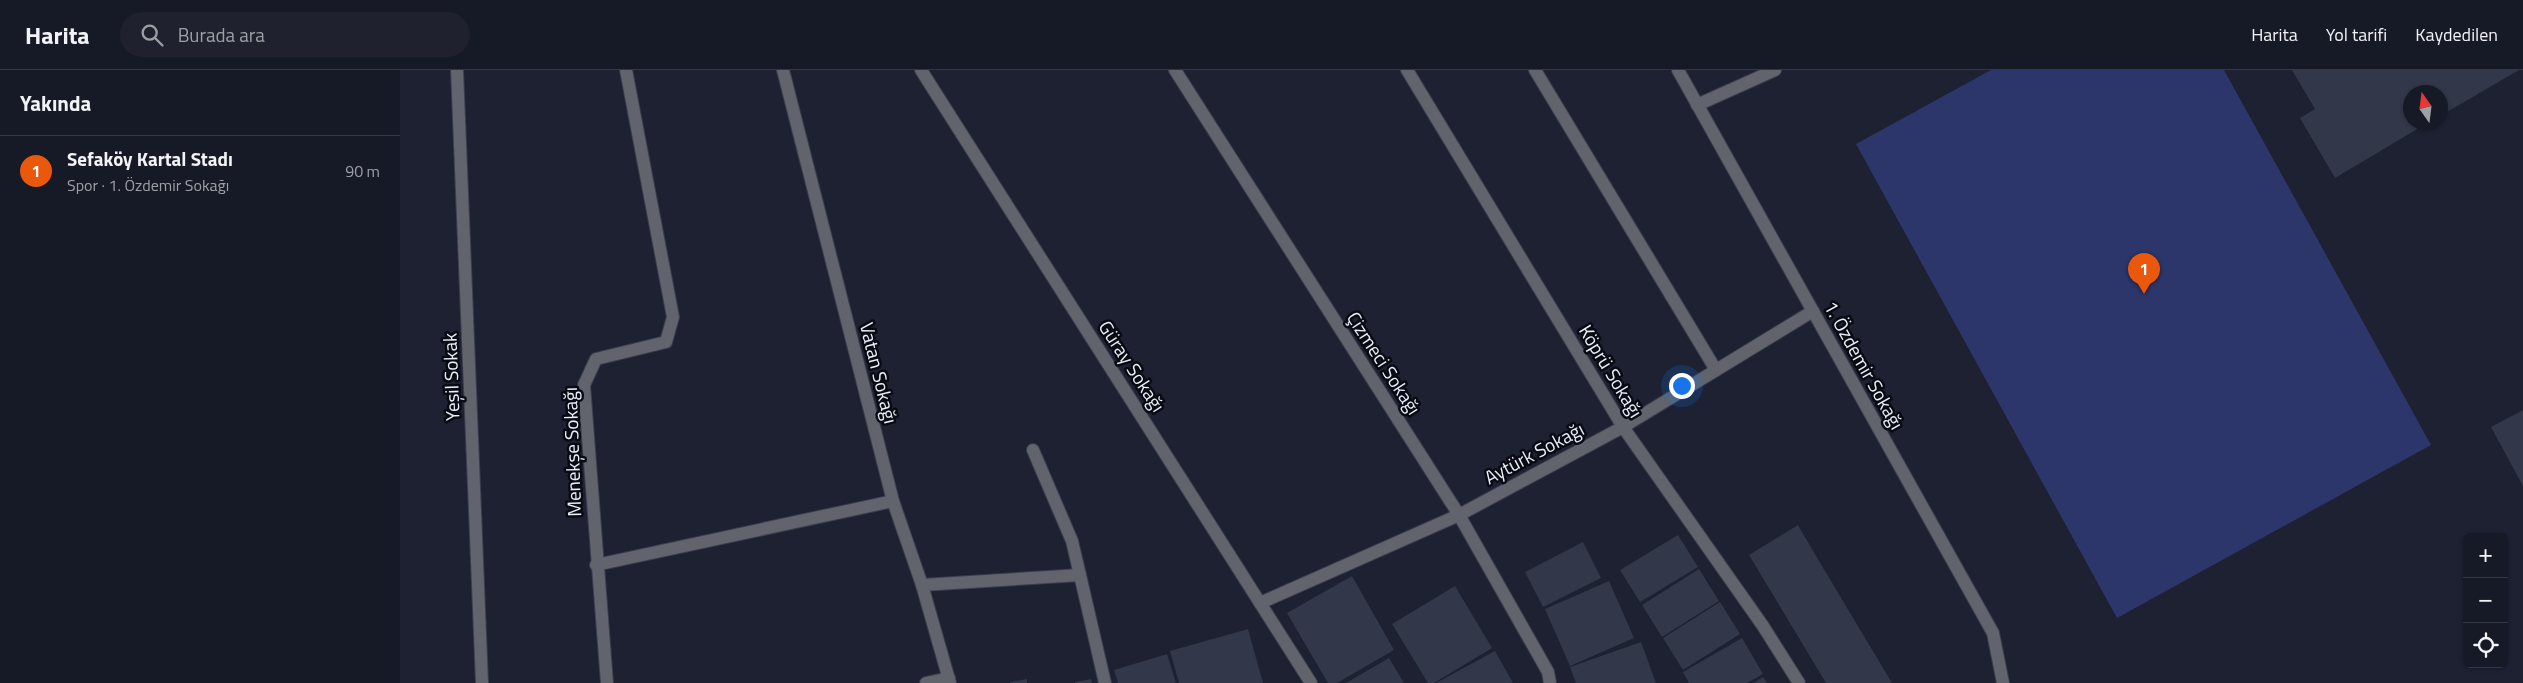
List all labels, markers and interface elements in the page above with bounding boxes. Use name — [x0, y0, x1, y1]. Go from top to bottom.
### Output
search box — [120, 12, 470, 57]
text: Harita — [25, 17, 90, 53]
text: Burada ara — [178, 20, 265, 49]
icon: search — [138, 21, 166, 49]
text: Harita — [2251, 21, 2298, 48]
text: Yol tarifi — [2326, 21, 2387, 48]
text: Kaydedilen — [2415, 21, 2498, 48]
north arrow — [2403, 85, 2448, 130]
text: Yakında — [20, 87, 91, 119]
text: Sefaköy Kartal Stadı — [67, 144, 233, 173]
text: 1 — [32, 159, 40, 183]
text: 90 m — [345, 159, 380, 183]
text: Spor · 1. Özdemir Sokağı — [67, 173, 229, 197]
pin: 1 — [2128, 253, 2160, 294]
street label: 1. Özdemir Sokağı — [1817, 295, 1912, 434]
street label: Çizmeci Sokağı — [1340, 305, 1429, 420]
street label: Güray Sokağı — [1092, 314, 1173, 417]
street label: Vatan Sokağı — [853, 319, 906, 427]
street label: Köprü Sokağı — [1572, 319, 1651, 423]
street label: Yeşil Sokak — [434, 333, 467, 422]
your location — [1669, 373, 1695, 399]
street label: Menekşe Sokağı — [555, 387, 588, 517]
street label: Aytürk Sokağı — [1479, 414, 1589, 491]
map controls — [2463, 533, 2508, 668]
button: + — [2463, 533, 2508, 578]
button: − — [2463, 578, 2508, 623]
button: locate — [2463, 623, 2508, 668]

